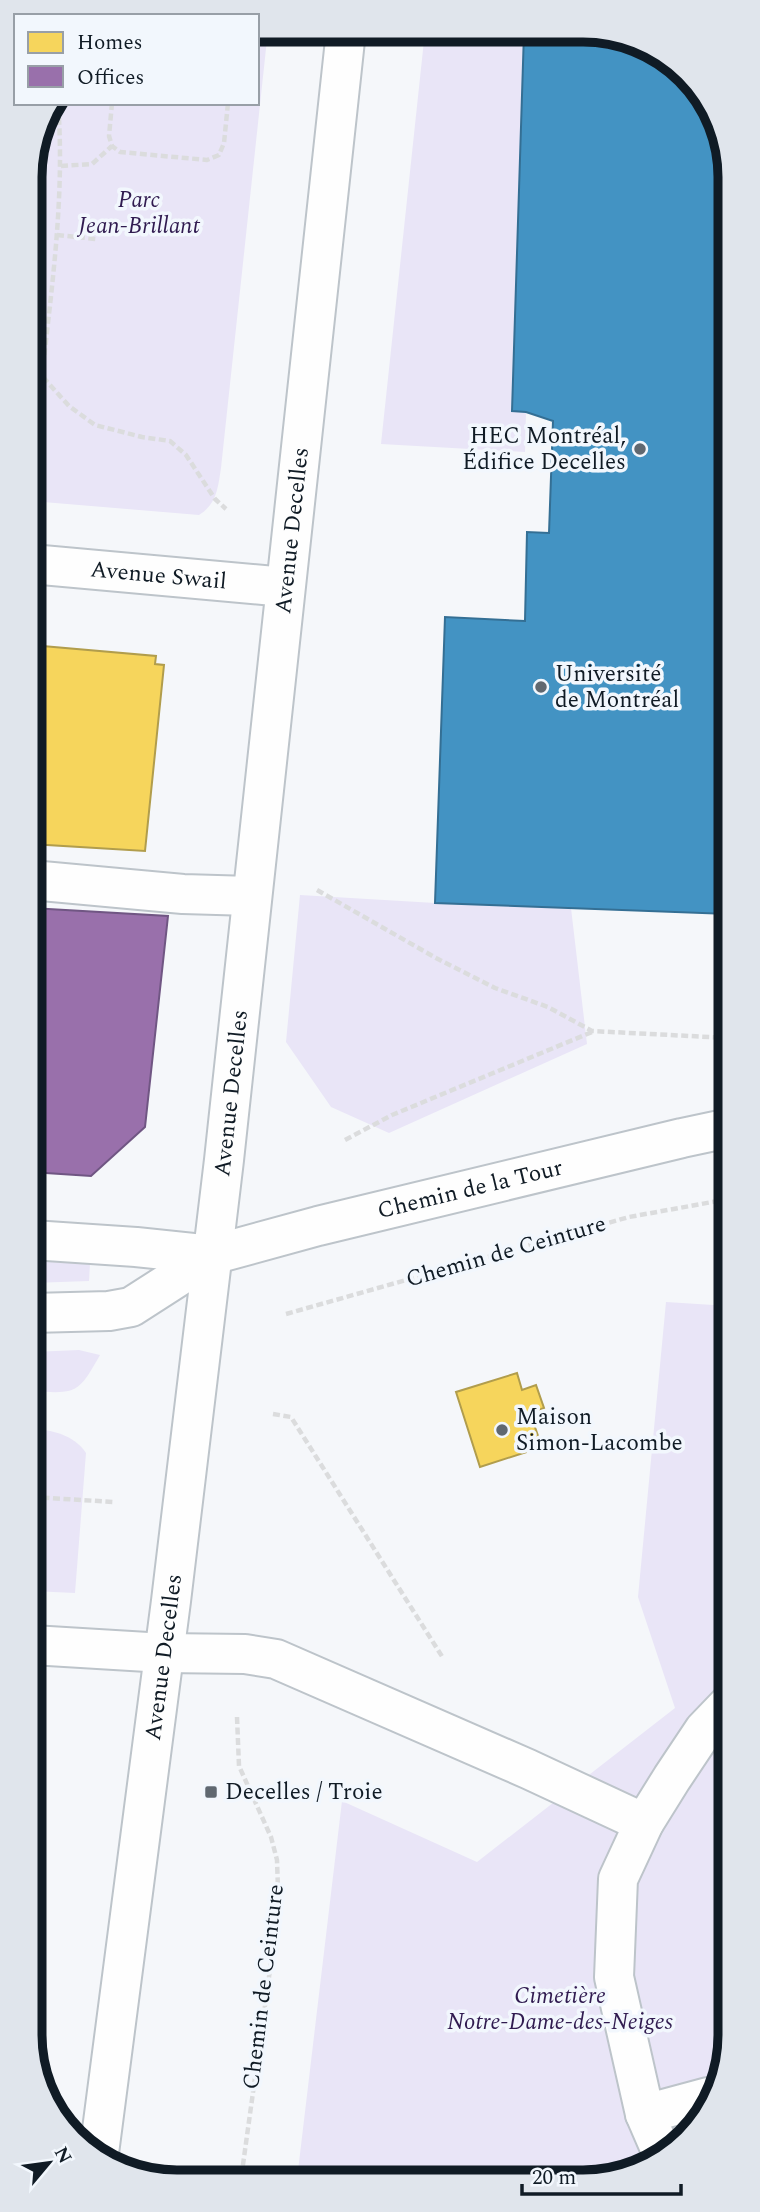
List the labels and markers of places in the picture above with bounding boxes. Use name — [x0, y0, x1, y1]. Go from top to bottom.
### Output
place label: HEC Montréal, Édifice Decelles — [462, 419, 626, 480]
marker: HEC Montréal, Édifice Decelles — [632, 441, 648, 457]
place label: Université de Montréal — [555, 657, 679, 718]
marker: Université de Montréal — [533, 679, 549, 695]
place label: Maison Simon-Lacombe — [516, 1400, 683, 1461]
marker: Maison Simon-Lacombe — [494, 1422, 510, 1438]
place label: Decelles / Troie — [225, 1775, 383, 1810]
marker: Decelles / Troie — [203, 1784, 219, 1800]

